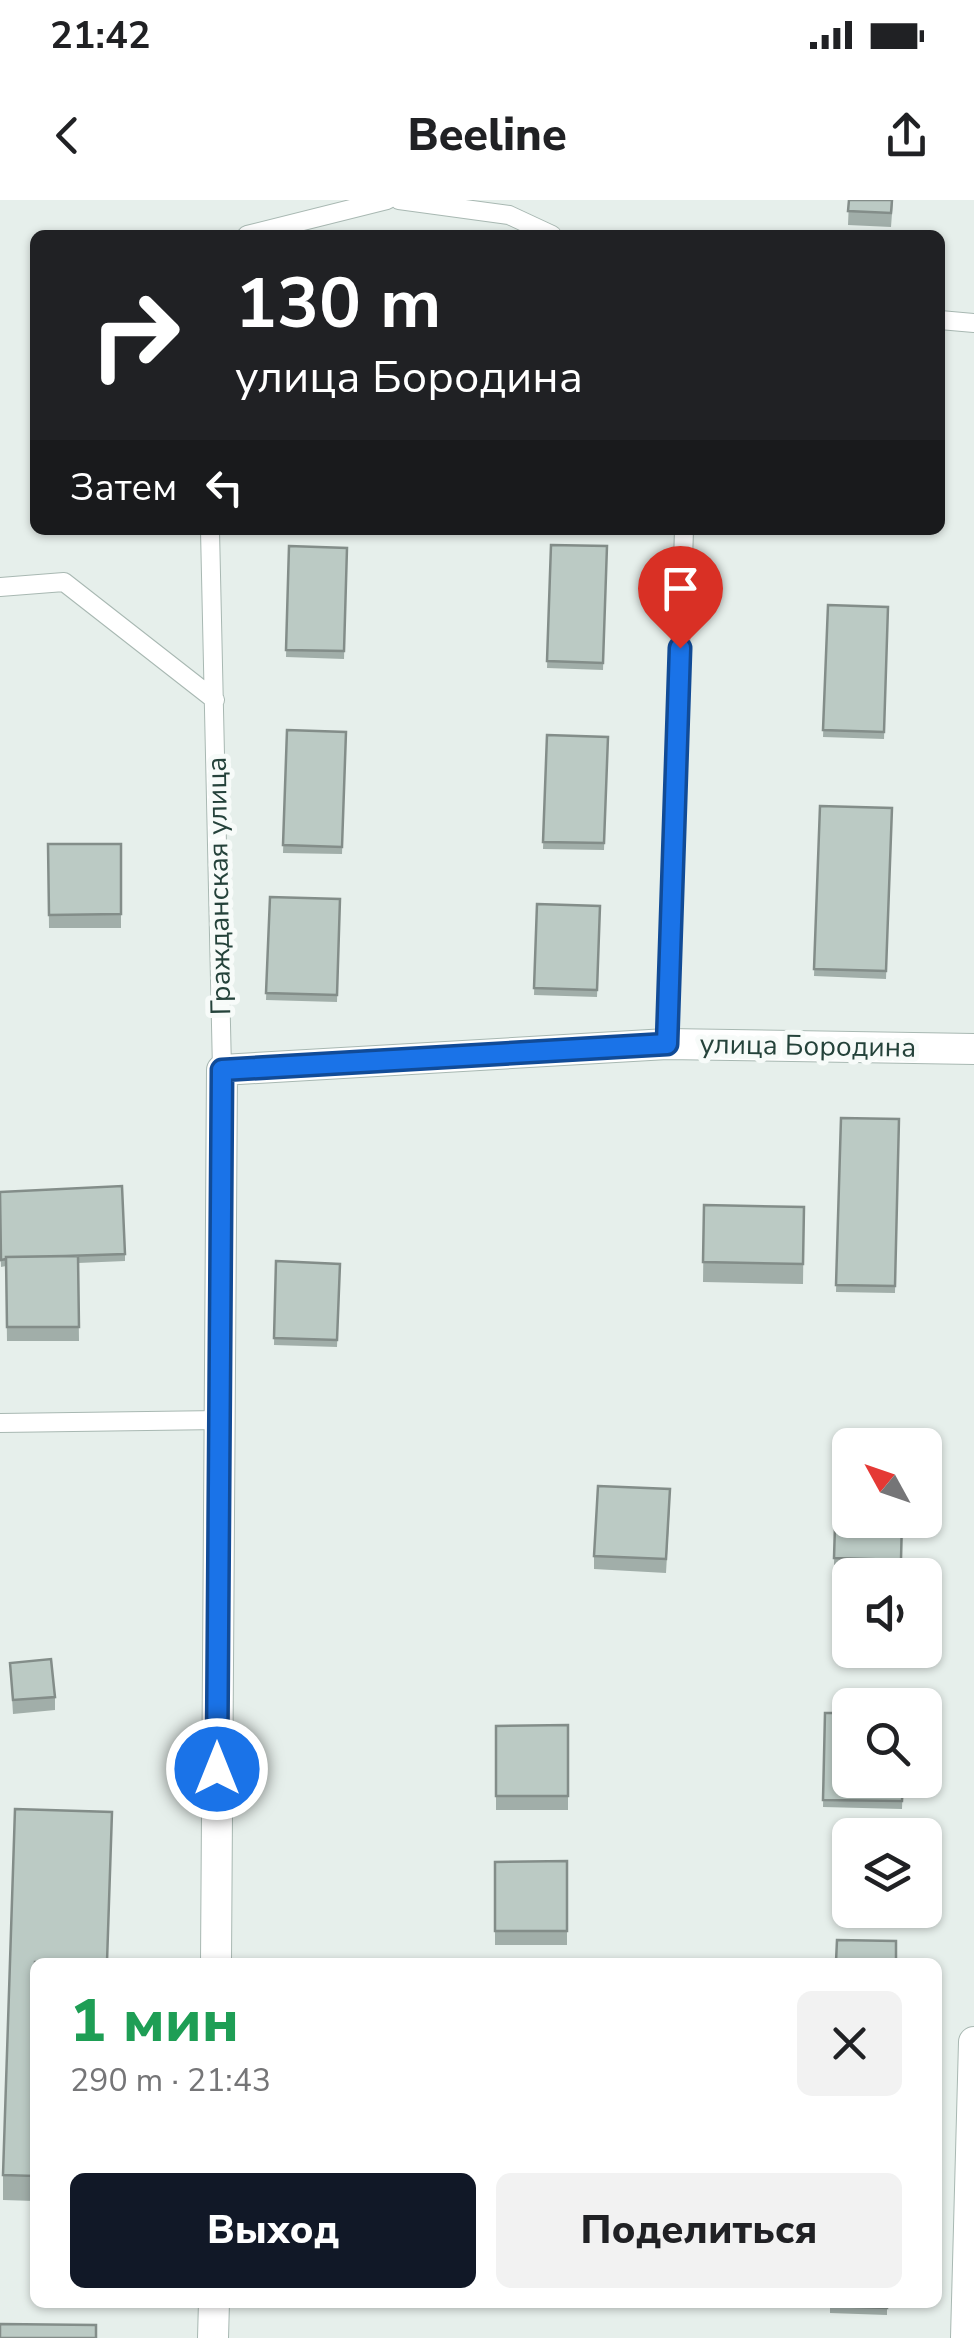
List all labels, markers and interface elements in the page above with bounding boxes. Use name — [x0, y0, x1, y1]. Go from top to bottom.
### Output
text: 21:42 — [50, 10, 151, 61]
text: Beeline — [407, 105, 567, 166]
icon: back — [40, 108, 95, 163]
icon: share — [879, 108, 934, 163]
text: 130 m — [235, 256, 441, 352]
icon: right — [70, 270, 200, 400]
text: улица Бородина — [235, 347, 583, 408]
icon: left — [197, 460, 252, 515]
text: Затем — [70, 462, 177, 513]
pin — [638, 546, 723, 649]
icon: arrive — [653, 561, 708, 616]
street label: Гражданская улица — [198, 757, 240, 1015]
street label: улица Бородина — [699, 1025, 917, 1067]
north arrow — [832, 1428, 942, 1538]
map controls — [832, 1428, 942, 1928]
button: sound — [832, 1558, 942, 1668]
button: search — [832, 1688, 942, 1798]
position arrow — [165, 1717, 269, 1821]
button: layers — [832, 1818, 942, 1928]
text: 1 мин — [70, 1980, 239, 2062]
button: close — [797, 1991, 902, 2096]
text: 290 m · 21:43 — [70, 2059, 271, 2102]
button: Выход — [70, 2173, 476, 2288]
button: Поделиться — [496, 2173, 902, 2288]

